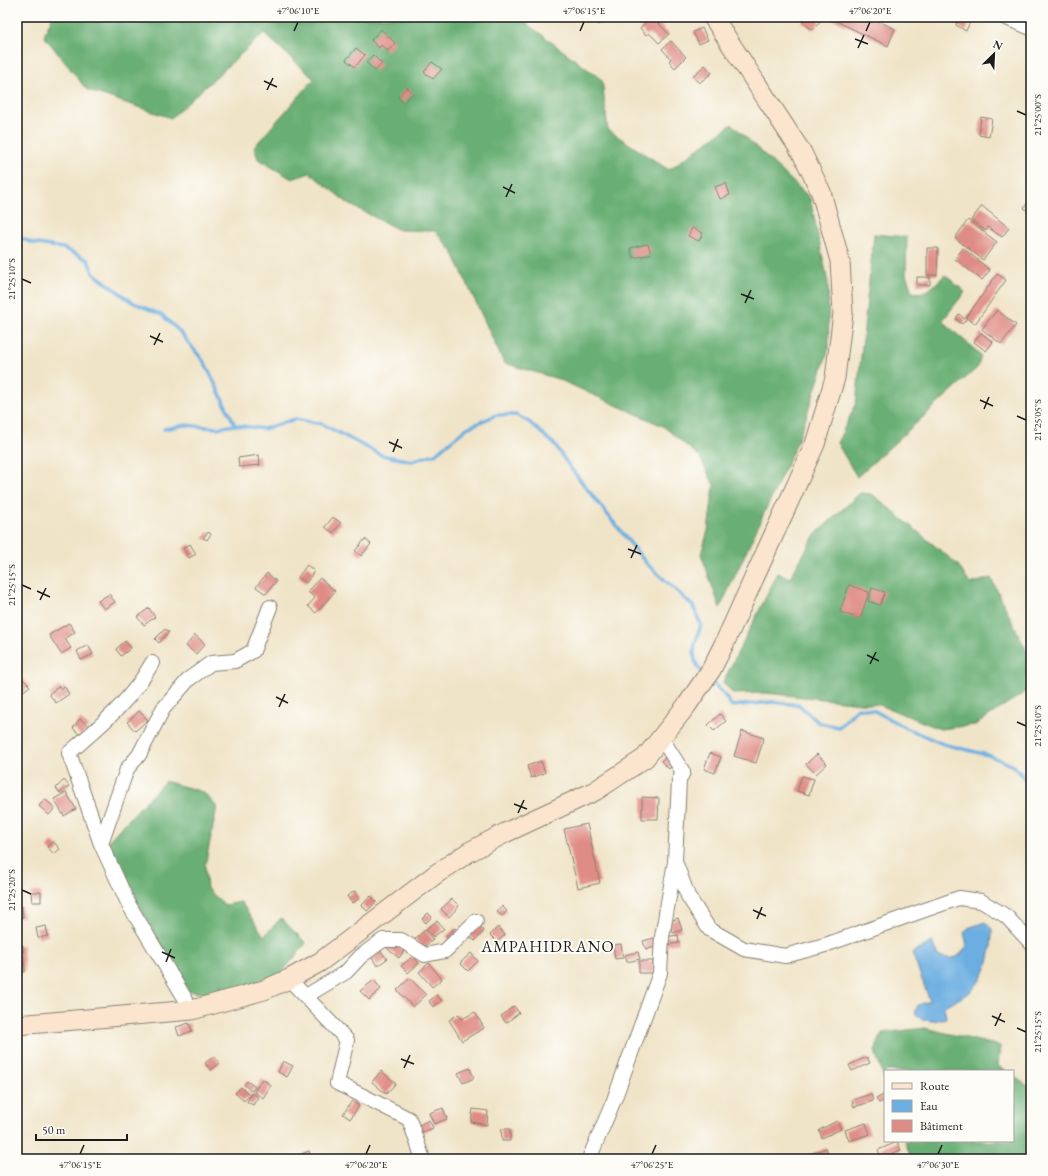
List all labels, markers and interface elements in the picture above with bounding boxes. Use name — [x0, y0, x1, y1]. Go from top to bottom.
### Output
text: 47°06'10"E — [277, 4, 320, 17]
text: 47°06'15"E — [563, 4, 606, 17]
text: 47°06'20"E — [849, 4, 892, 17]
north arrow — [974, 34, 1014, 74]
text: N — [991, 37, 1005, 53]
text: 21°25'00"S — [1031, 94, 1044, 136]
text: 21°25'10"S — [5, 258, 18, 300]
text: 21°25'05"S — [1031, 399, 1044, 441]
text: 21°25'15"S — [5, 564, 18, 606]
text: 21°25'10"S — [1031, 705, 1044, 747]
text: 21°25'20"S — [5, 869, 18, 911]
district label: AMPAHIDRANO — [480, 936, 615, 957]
text: 21°25'15"S — [1031, 1011, 1044, 1053]
legend — [884, 1070, 1014, 1142]
text: Route — [920, 1078, 950, 1094]
text: Eau — [920, 1098, 938, 1114]
scale bar — [36, 1116, 127, 1142]
text: Bâtiment — [920, 1118, 963, 1134]
text: 50 m — [42, 1122, 66, 1138]
text: 47°06'15"E — [59, 1158, 102, 1171]
text: 47°06'20"E — [345, 1158, 388, 1171]
text: 47°06'25"E — [631, 1158, 674, 1171]
text: 47°06'30"E — [917, 1158, 960, 1171]

